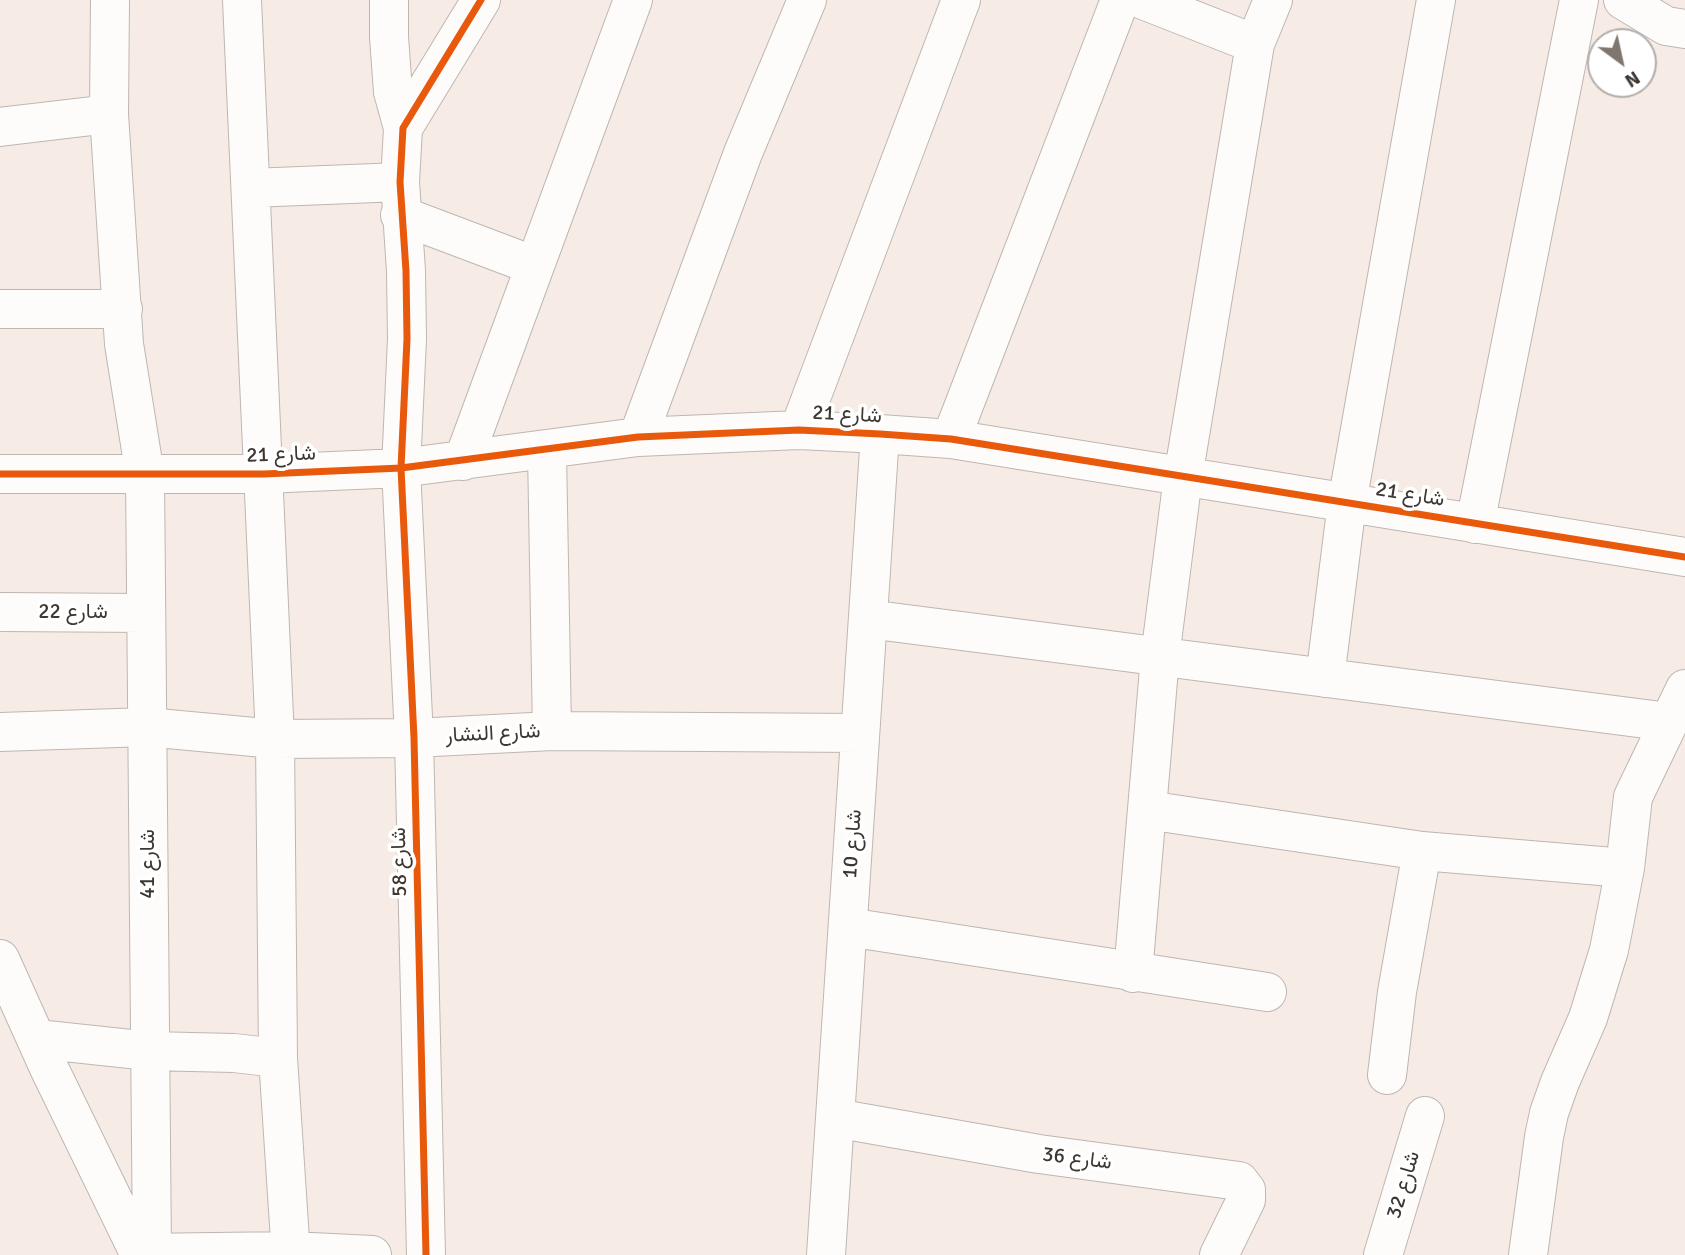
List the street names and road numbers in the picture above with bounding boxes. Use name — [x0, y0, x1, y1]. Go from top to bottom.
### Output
street label: شارع 21 — [812, 401, 882, 429]
street label: شارع 21 — [246, 441, 316, 469]
street label: شارع 21 — [1374, 477, 1446, 513]
street label: شارع 22 — [38, 599, 108, 625]
street label: شارع النشار — [445, 719, 541, 749]
street label: شارع 10 — [838, 808, 868, 880]
street label: شارع 58 — [387, 827, 413, 897]
street label: شارع 41 — [135, 829, 161, 899]
street label: شارع 36 — [1041, 1142, 1113, 1176]
street label: شارع 32 — [1382, 1148, 1426, 1222]

